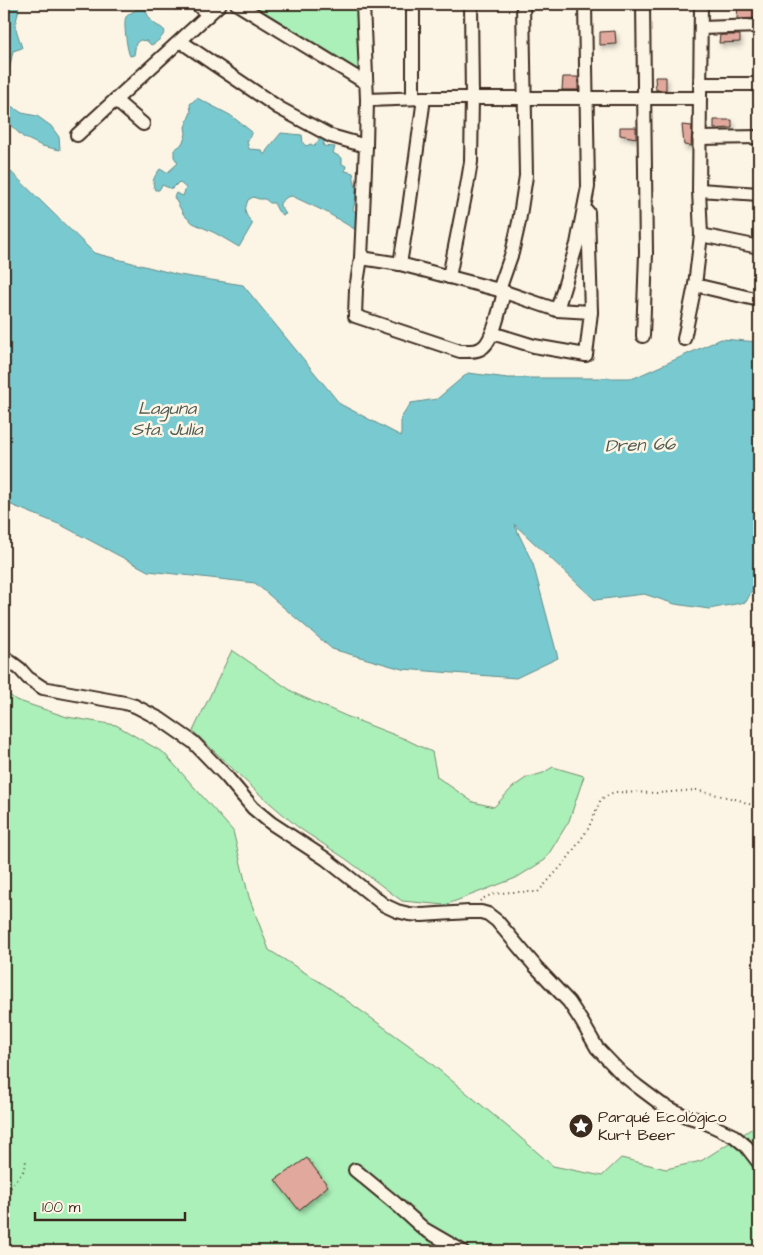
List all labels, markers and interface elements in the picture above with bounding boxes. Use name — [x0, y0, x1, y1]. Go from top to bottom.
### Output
water label: Laguna Sta. Julia — [131, 396, 203, 442]
water label: Dren 66 — [605, 431, 677, 459]
place label: Parqué Ecológico Kurt Beer — [598, 1106, 726, 1146]
place icon: Parqué Ecológico Kurt Beer — [568, 1113, 594, 1139]
scale bar — [35, 1190, 185, 1222]
text: 100 m — [42, 1197, 81, 1218]

